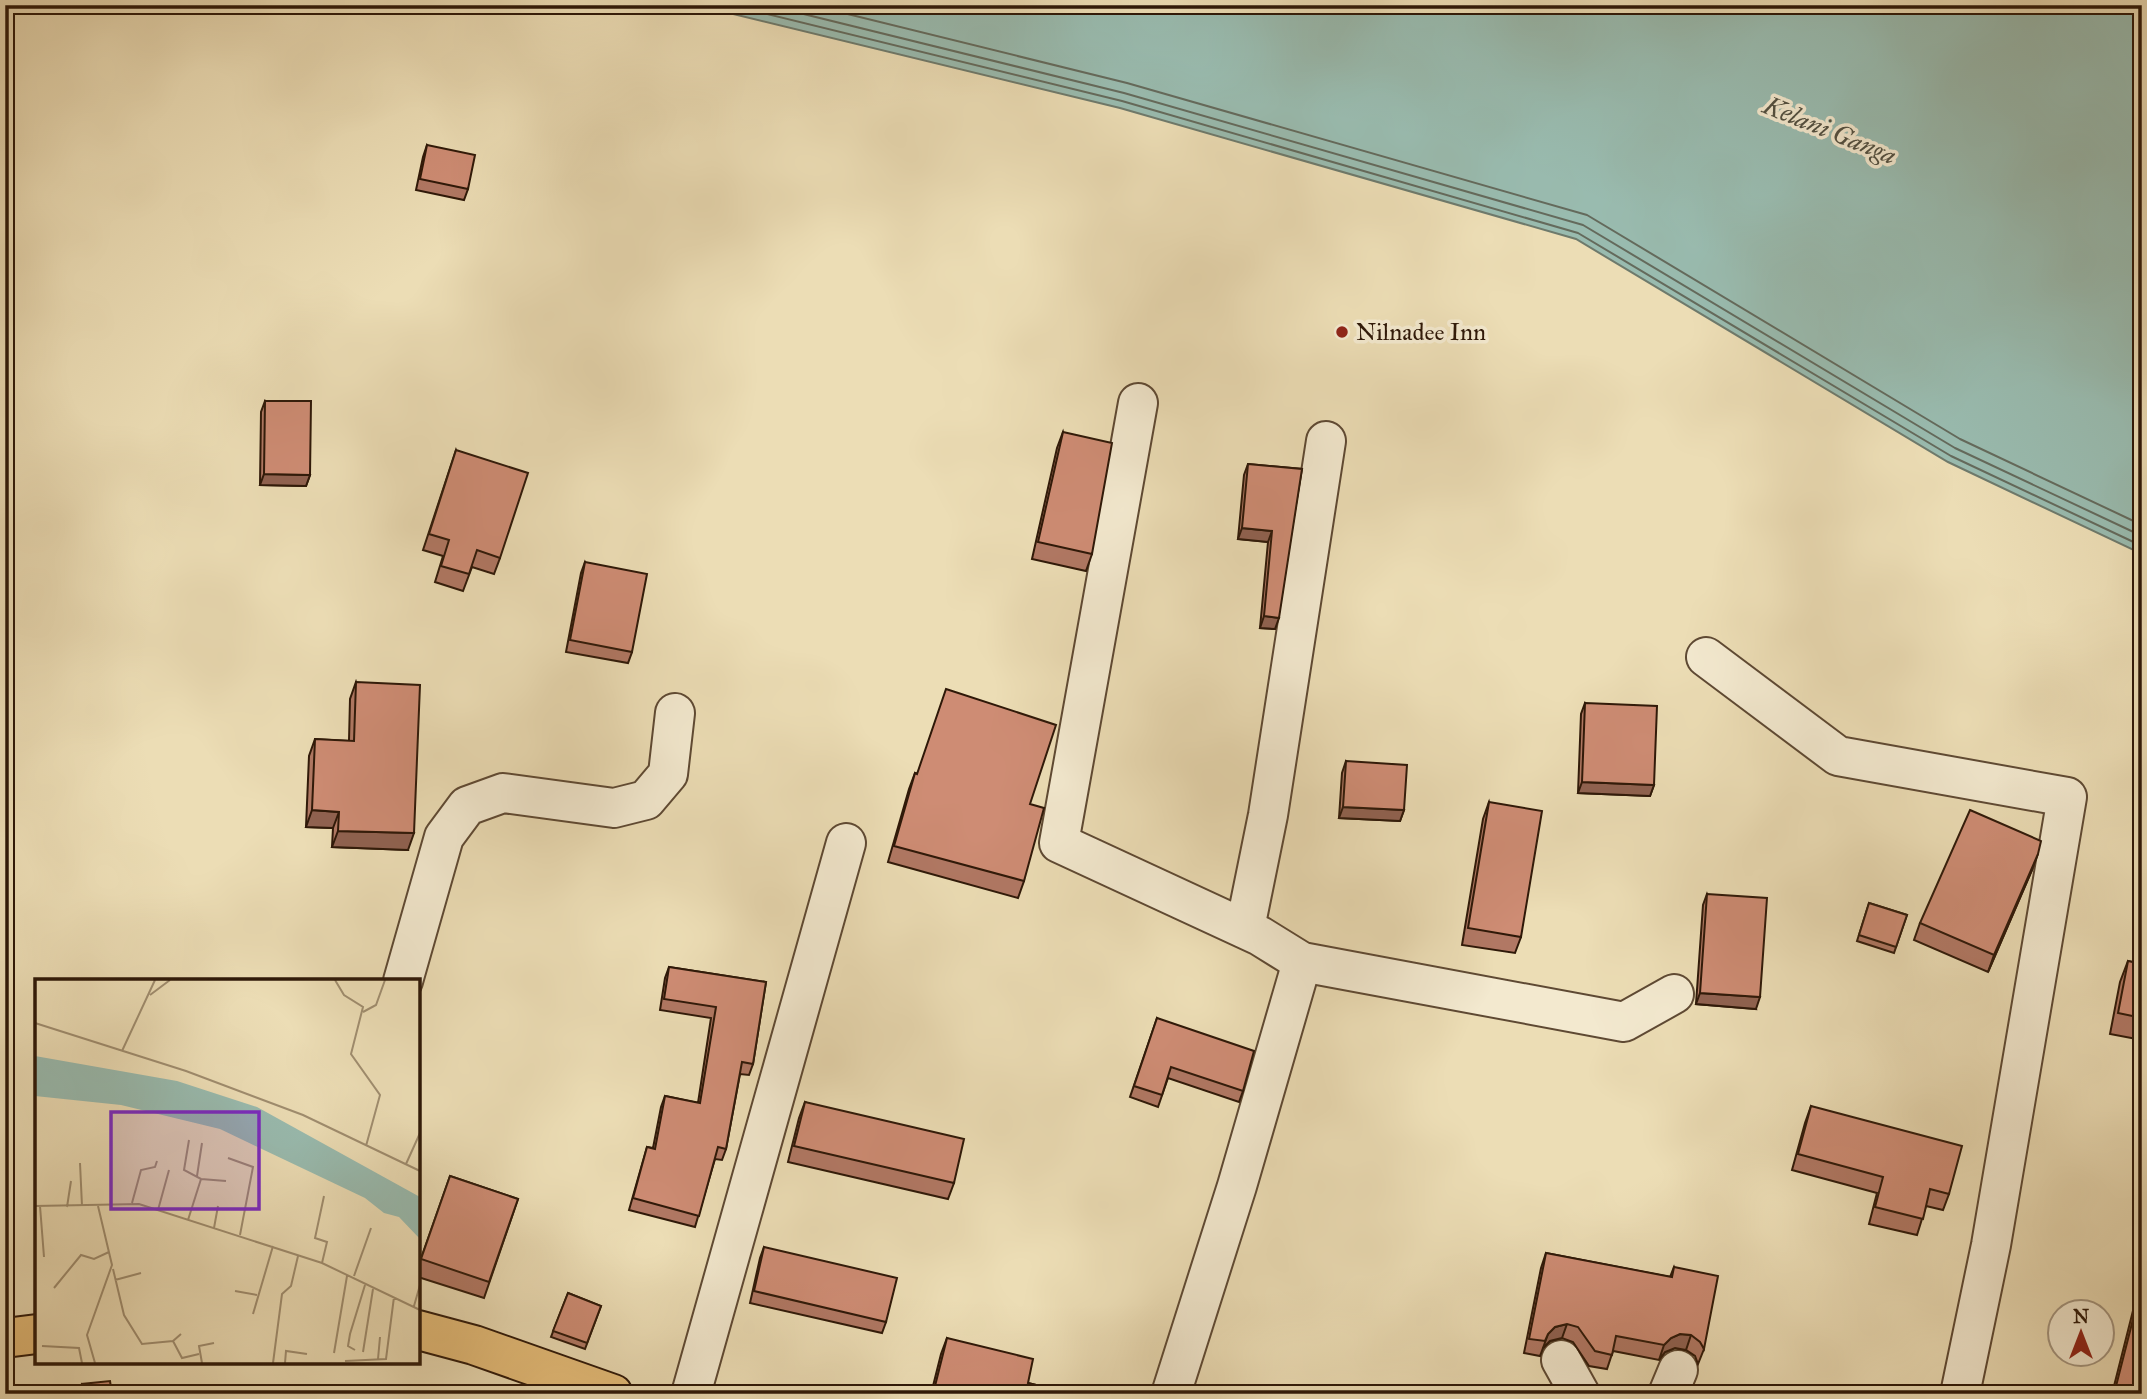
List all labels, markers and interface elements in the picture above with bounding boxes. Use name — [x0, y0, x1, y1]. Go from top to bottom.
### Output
water label: Kelani Ganga — [1757, 88, 1901, 171]
place label: Nilnadee Inn — [1356, 317, 1486, 347]
marker: Nilnadee Inn — [1334, 324, 1350, 340]
inset map — [35, 979, 420, 1364]
north arrow — [2046, 1298, 2116, 1368]
text: N — [2073, 1305, 2089, 1328]

